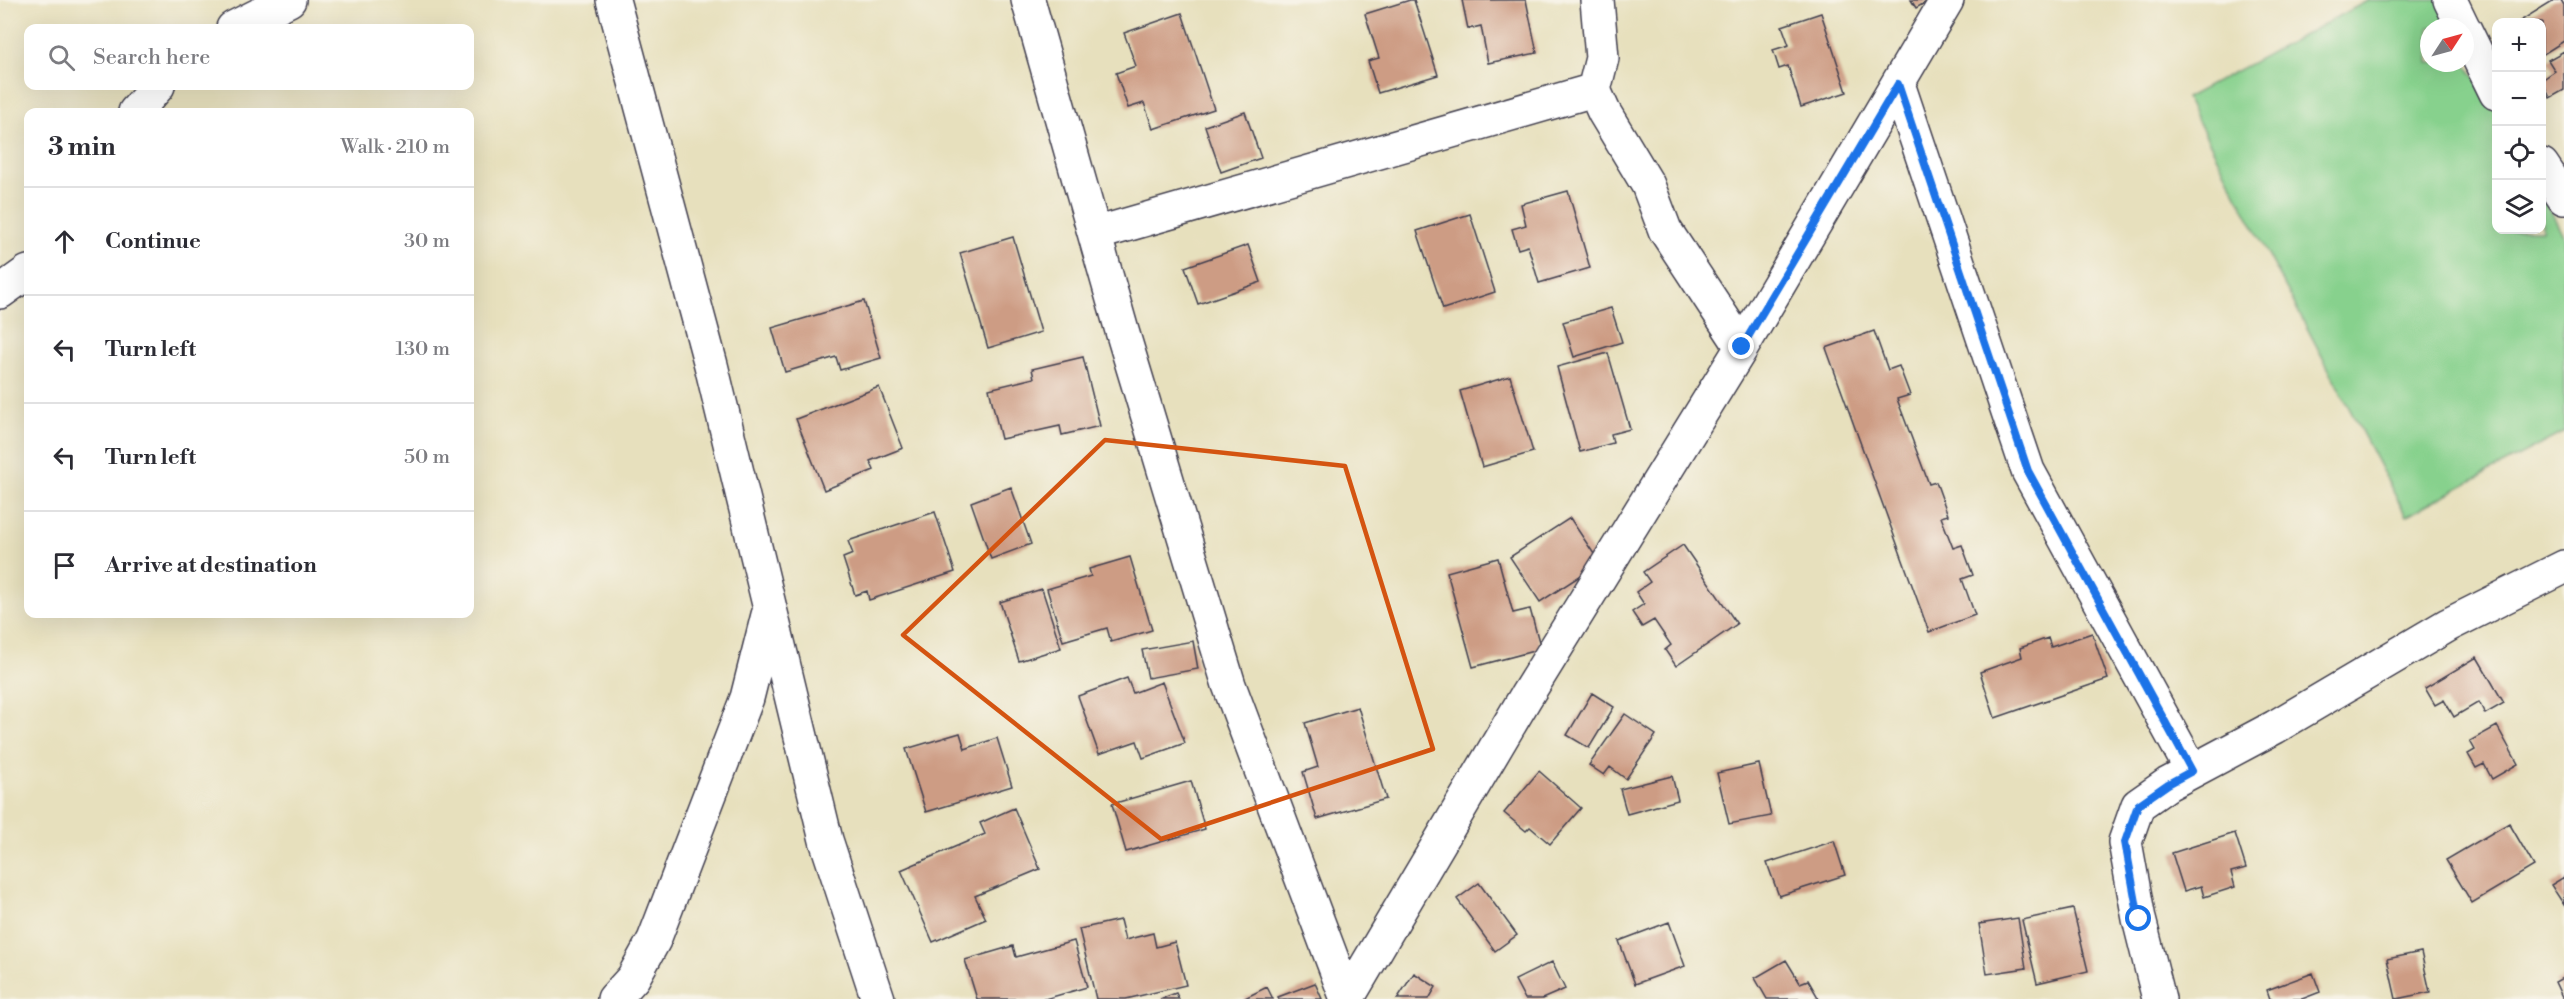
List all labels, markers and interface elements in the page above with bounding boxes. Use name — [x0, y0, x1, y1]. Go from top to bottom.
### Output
north arrow — [2420, 18, 2474, 72]
map controls — [2492, 18, 2546, 234]
button: + — [2492, 18, 2546, 72]
search box — [24, 24, 474, 90]
icon: search — [45, 41, 78, 74]
text: Search here — [93, 44, 210, 71]
button: − — [2492, 72, 2546, 126]
button: locate — [2492, 126, 2546, 180]
text: 3 min — [48, 131, 116, 163]
text: Walk · 210 m — [341, 135, 450, 160]
button: layers — [2492, 180, 2546, 234]
icon: ahead — [48, 225, 81, 258]
text: Continue — [105, 228, 201, 255]
text: 30 m — [404, 229, 450, 254]
icon: left — [48, 333, 81, 366]
route end — [1728, 333, 1754, 359]
text: Turn left — [105, 336, 196, 363]
text: 130 m — [395, 337, 450, 362]
icon: left — [48, 441, 81, 474]
text: Turn left — [105, 444, 196, 471]
text: 50 m — [404, 445, 450, 470]
icon: arrive — [48, 549, 81, 582]
text: Arrive at destination — [105, 552, 317, 579]
route start — [2125, 905, 2151, 931]

